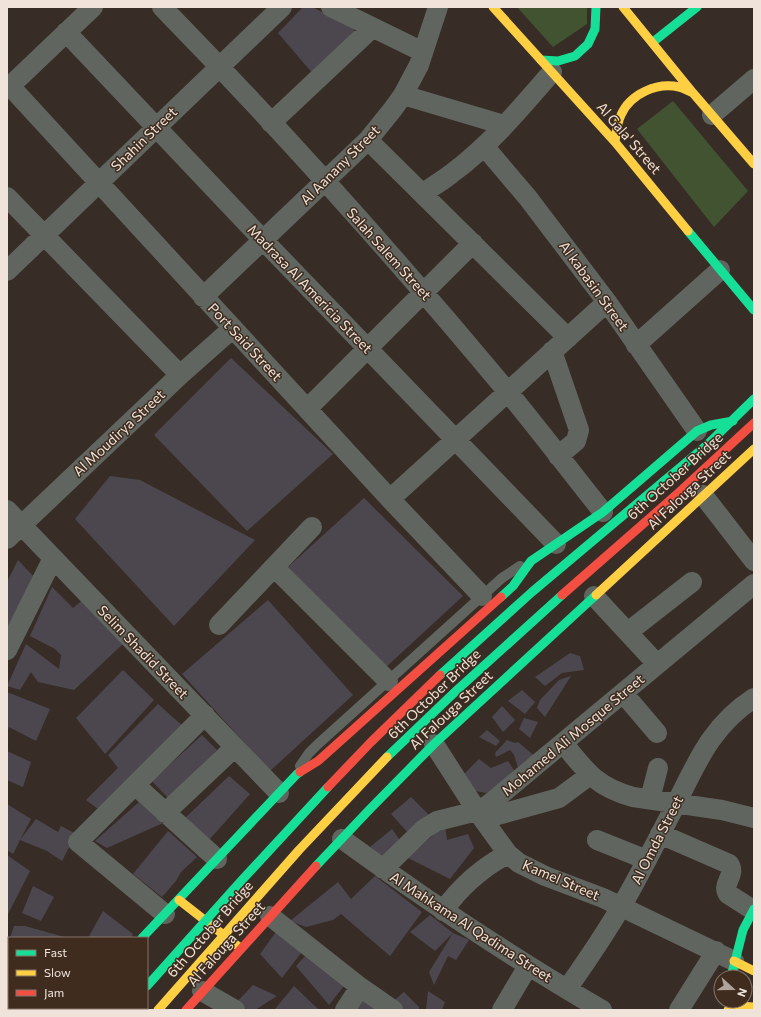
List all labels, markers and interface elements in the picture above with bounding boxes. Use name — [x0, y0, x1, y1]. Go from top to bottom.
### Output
street label: Al Gala' Street — [594, 98, 665, 177]
street label: Shahin Street — [107, 103, 180, 174]
street label: Al Aanany Street — [296, 121, 383, 208]
street label: Salah Salem Street — [344, 204, 435, 303]
street label: Madrasa Al Americia Street — [244, 221, 376, 357]
street label: Al kabasin Street — [556, 238, 633, 334]
street label: Port Said Street — [205, 299, 286, 384]
street label: Al Moudirya Street — [69, 386, 168, 480]
street label: 6th October Bridge — [623, 428, 726, 523]
street label: Al Falouga Street — [643, 446, 734, 533]
street label: Selim Shadid Street — [94, 601, 192, 702]
street label: 6th October Bridge — [384, 645, 484, 742]
street label: Al Falouga Street — [405, 666, 496, 753]
street label: Mohamed Ali Mosque Street — [498, 670, 647, 799]
street label: Al Omda Street — [627, 792, 686, 887]
street label: Kamel Street — [520, 856, 603, 904]
street label: Al Mahkama Al Qadima Street — [387, 868, 556, 986]
street label: 6th October Bridge — [163, 877, 256, 980]
street label: Al Falouga Street — [183, 898, 268, 989]
legend — [8, 937, 148, 1009]
text: Fast — [44, 945, 67, 959]
text: Slow — [44, 965, 71, 979]
north arrow — [713, 969, 753, 1009]
text: Jam — [44, 985, 64, 1000]
text: N — [735, 987, 750, 999]

